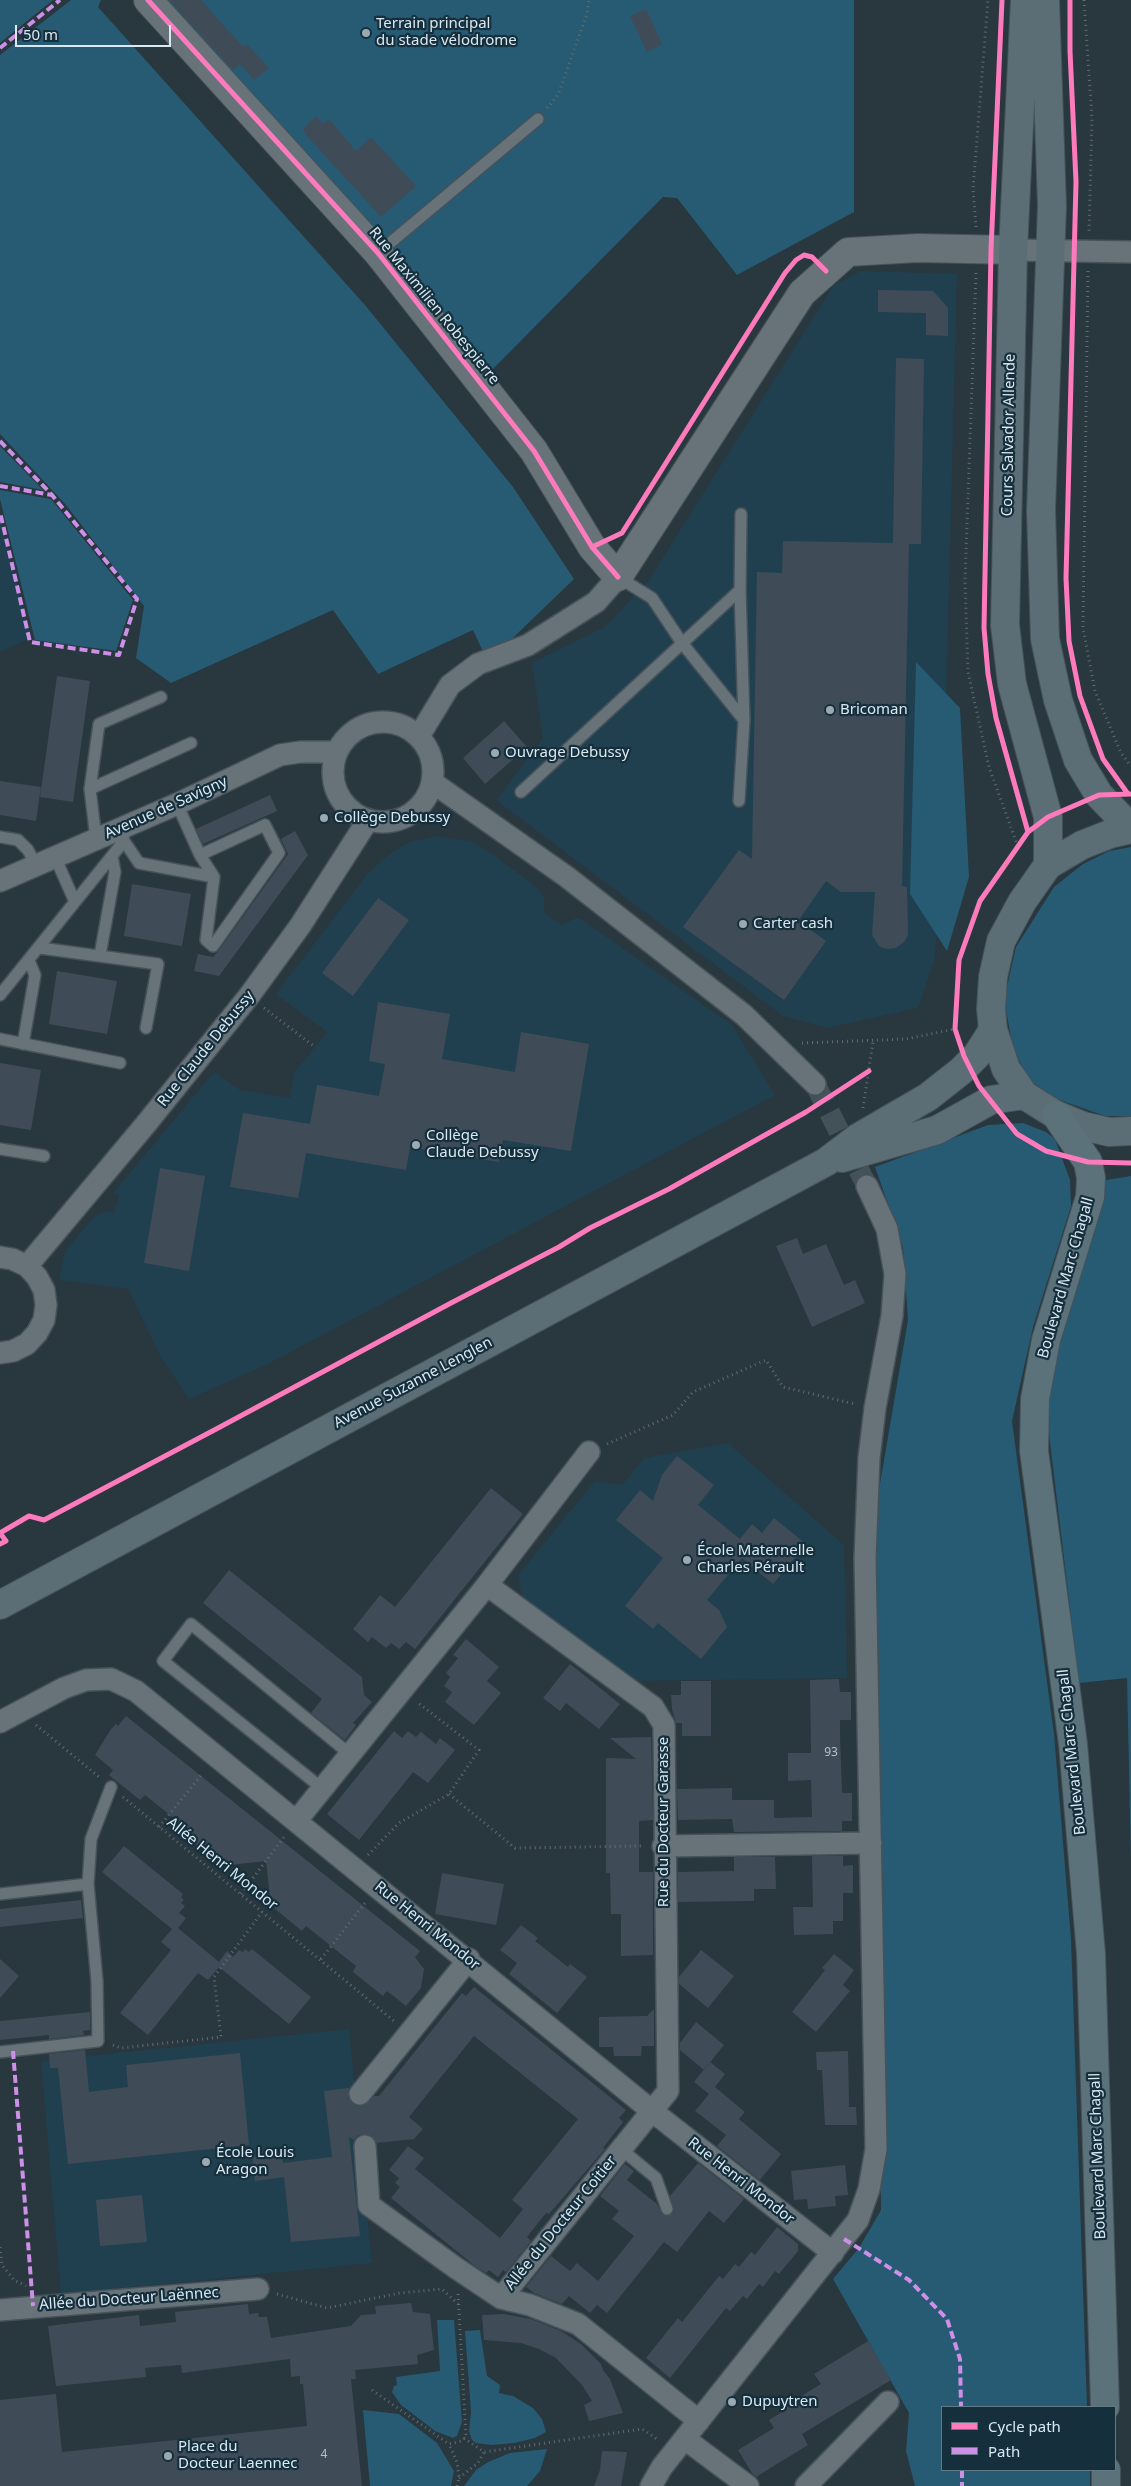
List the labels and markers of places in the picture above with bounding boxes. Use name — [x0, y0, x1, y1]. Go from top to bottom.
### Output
place label: Terrain principal du stade vélodrome — [376, 15, 517, 50]
marker: Terrain principal du stade vélodrome — [360, 27, 372, 39]
place label: Bricoman — [840, 701, 908, 719]
marker: Bricoman — [824, 704, 836, 716]
place label: Ouvrage Debussy — [505, 744, 629, 762]
marker: Ouvrage Debussy — [489, 747, 501, 759]
place label: Collège Debussy — [334, 809, 450, 827]
marker: Collège Debussy — [318, 812, 330, 824]
place label: Carter cash — [753, 915, 833, 933]
marker: Carter cash — [737, 918, 749, 930]
place label: Collège Claude Debussy — [426, 1127, 539, 1162]
marker: Collège Claude Debussy — [410, 1139, 422, 1151]
place label: École Maternelle Charles Pérault — [697, 1542, 814, 1577]
marker: École Maternelle Charles Pérault — [681, 1554, 693, 1566]
place label: École Louis Aragon — [216, 2144, 294, 2179]
marker: École Louis Aragon — [200, 2156, 212, 2168]
place label: Dupuytren — [742, 2393, 817, 2411]
marker: Dupuytren — [726, 2396, 738, 2408]
place label: Place du Docteur Laennec — [178, 2438, 297, 2473]
marker: Place du Docteur Laennec — [162, 2450, 174, 2462]

